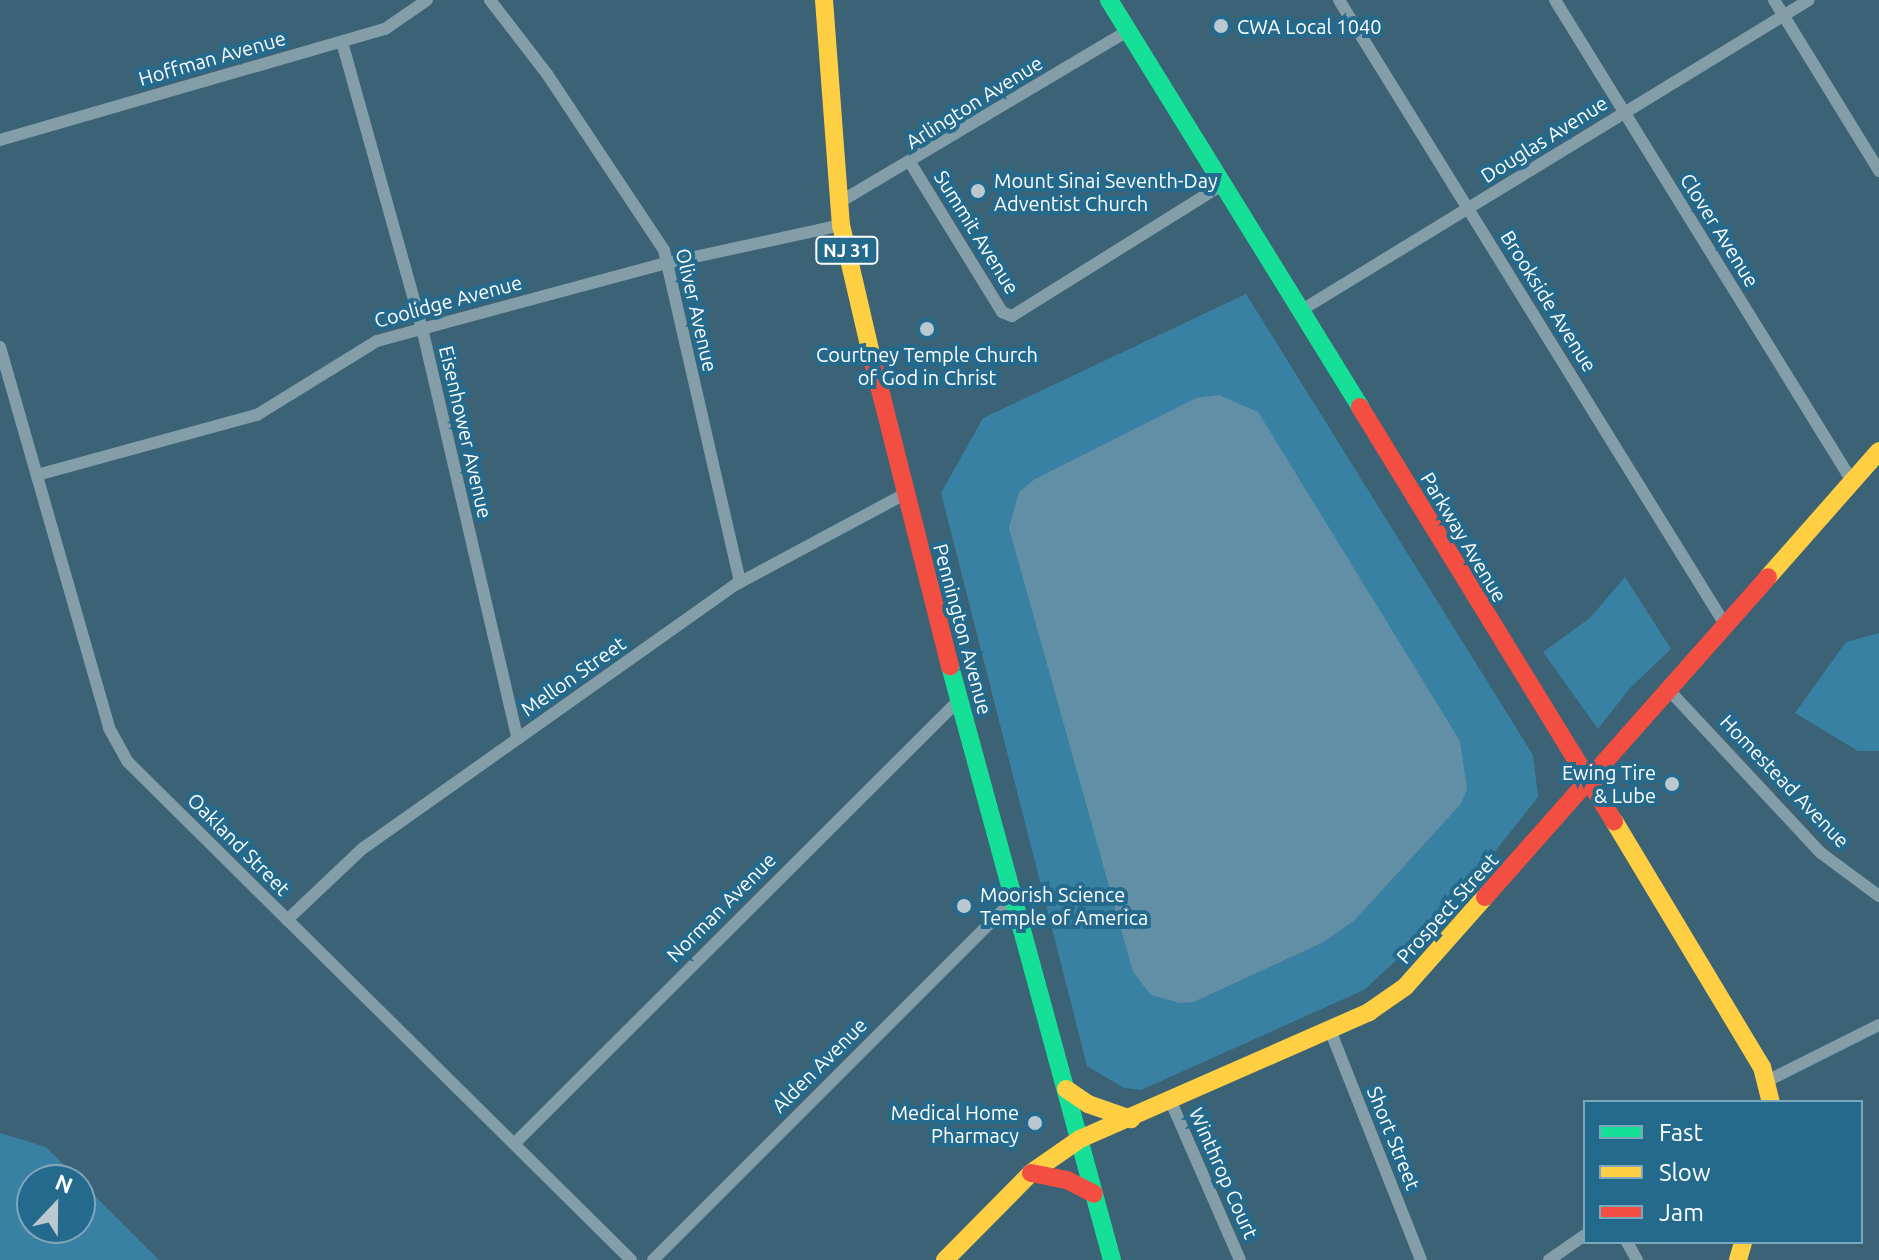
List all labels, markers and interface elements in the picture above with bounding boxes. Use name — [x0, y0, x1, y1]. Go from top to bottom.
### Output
place label: CWA Local 1040 — [1237, 14, 1381, 38]
marker: CWA Local 1040 — [1212, 17, 1230, 35]
street label: Hoffman Avenue — [136, 26, 288, 90]
street label: Arlington Avenue — [901, 50, 1047, 154]
street label: Douglas Avenue — [1476, 90, 1612, 188]
street label: Summit Avenue — [929, 166, 1025, 298]
place label: Mount Sinai Seventh-Day Adventist Church — [994, 168, 1218, 215]
street label: Clover Avenue — [1676, 169, 1764, 291]
marker: Mount Sinai Seventh-Day Adventist Church — [969, 182, 987, 200]
street label: Brookside Avenue — [1496, 226, 1602, 376]
road number: NJ 31 — [815, 236, 879, 264]
street label: Oliver Avenue — [671, 246, 723, 374]
street label: Coolidge Avenue — [372, 270, 524, 332]
marker: Courtney Temple Church of God in Christ — [918, 320, 936, 338]
place label: Courtney Temple Church of God in Christ — [816, 342, 1038, 389]
street label: Eisenhower Avenue — [434, 343, 498, 521]
street label: Parkway Avenue — [1416, 468, 1512, 606]
street label: Pennington Avenue — [929, 541, 997, 717]
street label: Mellon Street — [516, 631, 630, 721]
street label: Homestead Avenue — [1715, 710, 1855, 852]
place label: Ewing Tire & Lube — [1562, 760, 1656, 807]
marker: Ewing Tire & Lube — [1663, 775, 1681, 793]
street label: Oakland Street — [183, 788, 295, 900]
street label: Norman Avenue — [661, 847, 781, 967]
street label: Prospect Street — [1391, 848, 1503, 968]
place label: Moorish Science Temple of America — [980, 882, 1148, 929]
marker: Moorish Science Temple of America — [955, 897, 973, 915]
street label: Alden Avenue — [767, 1013, 871, 1117]
street label: Short Street — [1362, 1083, 1426, 1193]
place label: Medical Home Pharmacy — [891, 1100, 1019, 1147]
legend — [1583, 1100, 1863, 1244]
street label: Winthrop Court — [1184, 1104, 1264, 1242]
marker: Medical Home Pharmacy — [1026, 1114, 1044, 1132]
text: Fast — [1659, 1119, 1703, 1146]
text: Slow — [1659, 1159, 1711, 1186]
north arrow — [16, 1164, 96, 1244]
text: N — [52, 1168, 77, 1198]
text: Jam — [1659, 1199, 1704, 1226]

